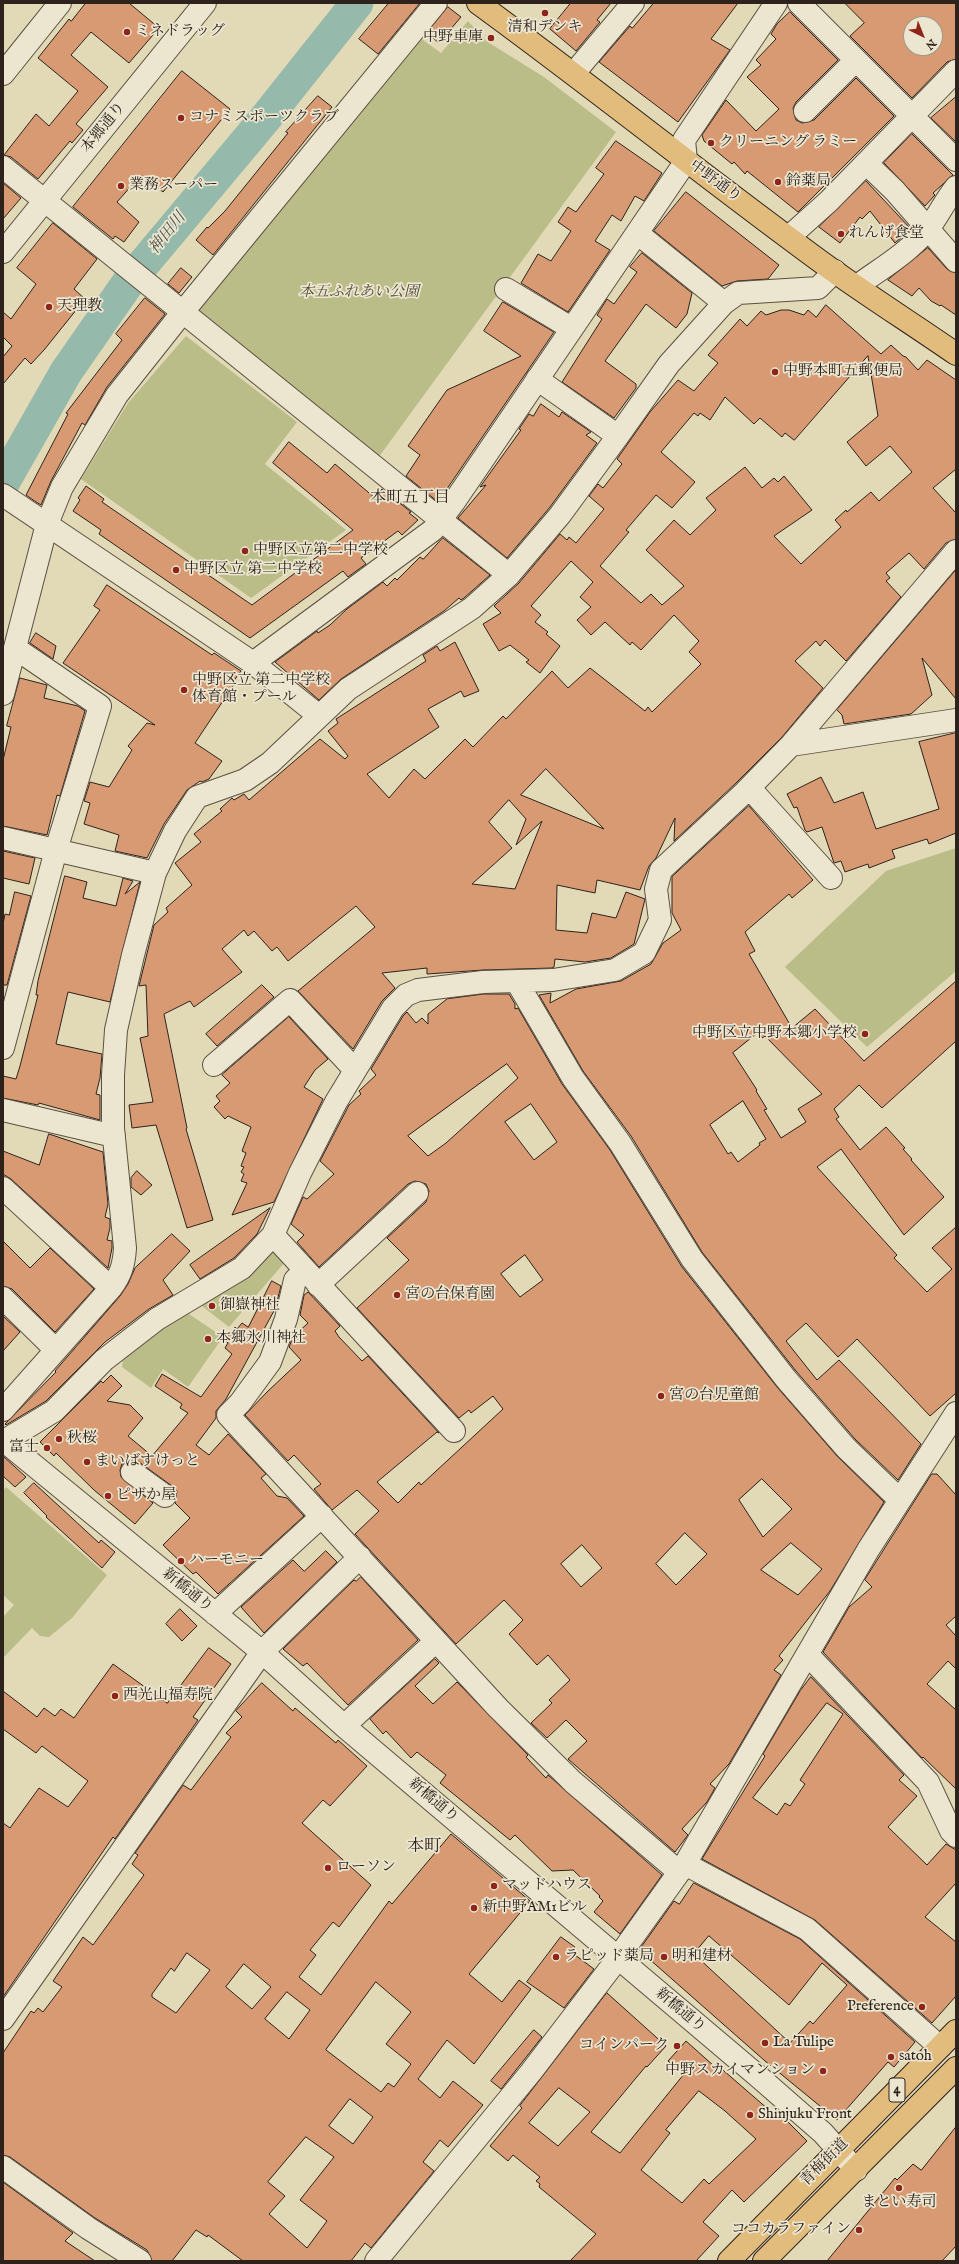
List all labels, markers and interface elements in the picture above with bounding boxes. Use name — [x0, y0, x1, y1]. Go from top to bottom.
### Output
marker: 清和デンキ — [540, 8, 550, 18]
north arrow — [903, 16, 943, 56]
place label: 清和デンキ — [508, 19, 582, 37]
place label: ミネドラッグ — [135, 23, 225, 41]
marker: ミネドラッグ — [122, 27, 132, 37]
place label: 中野車庫 — [423, 29, 483, 47]
marker: 中野車庫 — [486, 33, 496, 43]
text: N — [922, 36, 939, 52]
street label: 本郷通り — [78, 99, 130, 157]
place label: コナミスポーツクラブ — [189, 109, 339, 127]
marker: コナミスポーツクラブ — [176, 113, 186, 123]
place label: クリーニング ラミー — [719, 134, 857, 152]
marker: クリーニング ラミー — [706, 138, 716, 148]
street label: 中野通り — [685, 157, 745, 207]
place label: 鈴薬局 — [786, 173, 831, 191]
place label: 業務スーパー — [129, 177, 218, 195]
marker: 鈴薬局 — [773, 177, 783, 187]
marker: 業務スーパー — [116, 181, 126, 191]
water label: 神田川 — [145, 209, 191, 259]
place label: れんげ食堂 — [849, 225, 924, 243]
marker: れんげ食堂 — [836, 229, 846, 239]
park label: 本五ふれあい公園 — [299, 284, 419, 302]
place label: 天理教 — [57, 298, 102, 316]
marker: 天理教 — [44, 302, 54, 312]
place label: 中野本町五郵便局 — [783, 363, 903, 381]
marker: 中野本町五郵便局 — [770, 367, 780, 377]
district label: 本町五丁目 — [370, 489, 450, 509]
place label: 中野区立第二中学校 — [253, 542, 388, 560]
marker: 中野区立第二中学校 — [240, 546, 250, 556]
place label: 中野区立 第二中学校 — [184, 561, 322, 579]
marker: 中野区立 第二中学校 — [171, 565, 181, 575]
place label: 中野区立 第二中学校 体育館・プール — [192, 672, 330, 707]
marker: 中野区立 第二中学校 体育館・プール — [179, 685, 189, 695]
place label: 中野区立中野本郷小学校 — [692, 1025, 857, 1043]
marker: 中野区立中野本郷小学校 — [860, 1029, 870, 1039]
place label: 宮の台保育園 — [405, 1286, 495, 1304]
marker: 宮の台保育園 — [392, 1290, 402, 1300]
place label: 御嶽神社 — [220, 1297, 280, 1315]
marker: 御嶽神社 — [207, 1301, 217, 1311]
place label: 本郷氷川神社 — [216, 1330, 306, 1348]
marker: 本郷氷川神社 — [203, 1334, 213, 1344]
place label: 宮の台児童館 — [669, 1387, 759, 1405]
marker: 宮の台児童館 — [656, 1391, 666, 1401]
place label: 秋桜 — [67, 1430, 97, 1448]
marker: 秋桜 — [54, 1434, 64, 1444]
place label: 富士 — [9, 1439, 39, 1457]
marker: 富士 — [42, 1443, 52, 1453]
place label: まいばすけっと — [95, 1453, 200, 1471]
marker: まいばすけっと — [82, 1457, 92, 1467]
place label: ピザか屋 — [116, 1487, 176, 1505]
marker: ピザか屋 — [103, 1491, 113, 1501]
place label: ハーモニー — [189, 1552, 264, 1570]
marker: ハーモニー — [176, 1556, 186, 1566]
street label: 新橋通り — [158, 1565, 216, 1617]
place label: 西光山福寿院 — [123, 1687, 213, 1705]
marker: 西光山福寿院 — [110, 1691, 120, 1701]
street label: 新橋通り — [404, 1775, 462, 1827]
district label: 本町 — [407, 1838, 441, 1858]
place label: ローソン — [336, 1859, 396, 1877]
marker: ローソン — [323, 1863, 333, 1873]
place label: マッドハウス — [502, 1877, 592, 1895]
marker: マッドハウス — [489, 1881, 499, 1891]
place label: 新中野AM1ビル — [482, 1899, 587, 1917]
marker: 新中野AM1ビル — [469, 1903, 479, 1913]
place label: ラピッド薬局 — [564, 1948, 654, 1966]
place label: 明和建材 — [672, 1948, 732, 1966]
marker: ラピッド薬局 — [551, 1952, 561, 1962]
marker: 明和建材 — [659, 1952, 669, 1962]
street label: 新橋通り — [651, 1985, 709, 2037]
place label: Preference — [847, 1998, 914, 2016]
marker: Preference — [917, 2002, 927, 2012]
place label: La Tulipe — [773, 2034, 834, 2052]
place label: コインパーク — [579, 2037, 669, 2055]
marker: La Tulipe — [760, 2038, 770, 2048]
marker: コインパーク — [672, 2041, 682, 2051]
place label: satoh — [899, 2048, 932, 2066]
marker: satoh — [886, 2052, 896, 2062]
place label: 中野スカイマンション — [665, 2062, 815, 2080]
marker: 中野スカイマンション — [818, 2066, 828, 2076]
road number: 4 — [889, 2078, 905, 2102]
place label: Shinjuku Front — [758, 2106, 852, 2124]
marker: Shinjuku Front — [745, 2110, 755, 2120]
street label: 青梅街道 — [797, 2135, 853, 2191]
marker: まとい寿司 — [894, 2183, 904, 2193]
place label: まとい寿司 — [862, 2194, 936, 2212]
place label: ココカラファイン — [731, 2221, 851, 2239]
marker: ココカラファイン — [854, 2225, 864, 2235]

